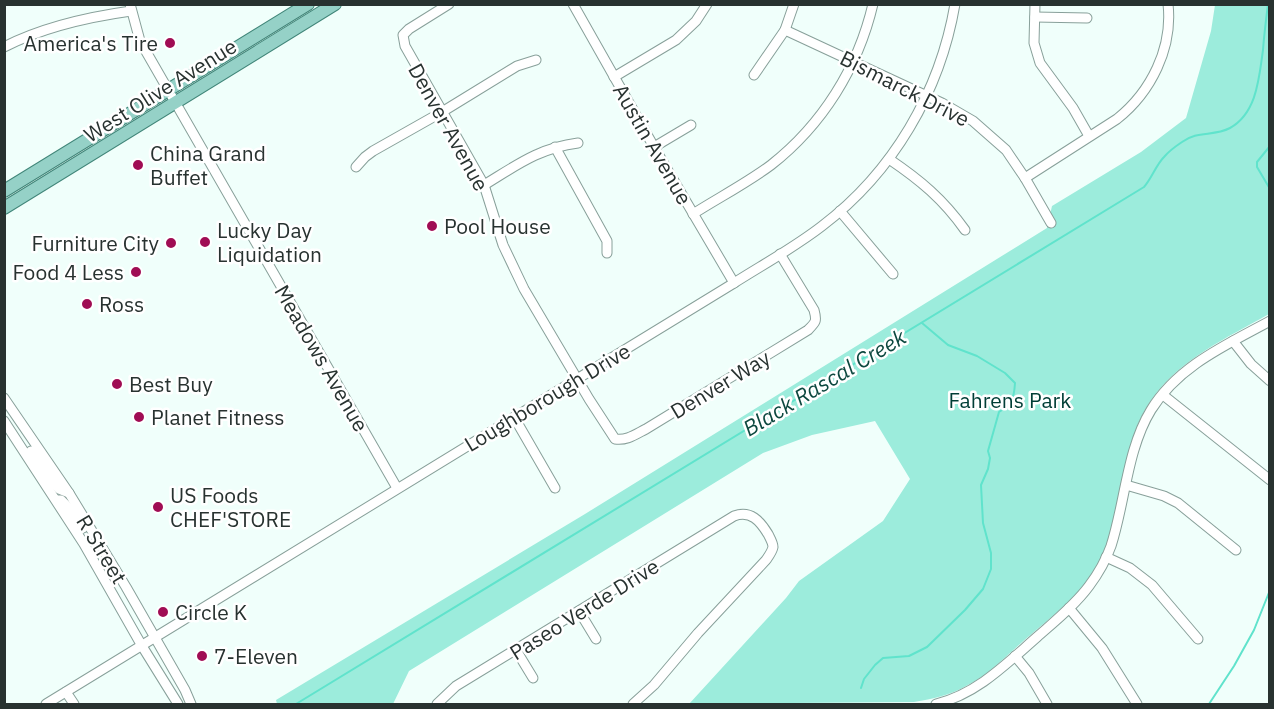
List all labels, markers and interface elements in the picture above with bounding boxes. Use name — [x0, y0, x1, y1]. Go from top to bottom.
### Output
place label: America's Tire — [24, 29, 158, 57]
street label: West Olive Avenue — [78, 32, 242, 148]
marker: America's Tire — [163, 36, 177, 50]
street label: Bismarck Drive — [836, 43, 974, 133]
street label: Denver Avenue — [402, 58, 496, 196]
street label: Austin Avenue — [607, 79, 699, 209]
place label: China Grand Buffet — [150, 139, 266, 191]
marker: China Grand Buffet — [131, 158, 145, 172]
place label: Pool House — [444, 212, 551, 240]
place label: Lucky Day Liquidation — [217, 216, 322, 268]
marker: Pool House — [425, 219, 439, 233]
place label: Furniture City — [31, 229, 160, 257]
marker: Lucky Day Liquidation — [198, 235, 212, 249]
marker: Furniture City — [164, 236, 178, 250]
place label: Food 4 Less — [12, 258, 124, 286]
marker: Food 4 Less — [129, 265, 143, 279]
street label: Meadows Avenue — [269, 280, 375, 436]
place label: Ross — [99, 290, 144, 318]
marker: Ross — [80, 297, 94, 311]
water label: Black Rascal Creek — [737, 322, 911, 442]
street label: Loughborough Drive — [459, 336, 635, 458]
street label: Denver Way — [665, 343, 776, 425]
place label: Best Buy — [129, 370, 213, 398]
marker: Best Buy — [110, 377, 124, 391]
park label: Fahrens Park — [949, 386, 1071, 414]
place label: Planet Fitness — [151, 403, 285, 431]
marker: Planet Fitness — [132, 410, 146, 424]
place label: US Foods CHEF'STORE — [170, 481, 291, 533]
marker: US Foods CHEF'STORE — [151, 500, 165, 514]
street label: R Street — [70, 509, 134, 589]
street label: Paseo Verde Drive — [504, 552, 664, 666]
place label: Circle K — [175, 598, 247, 626]
marker: Circle K — [156, 605, 170, 619]
place label: 7-Eleven — [214, 642, 298, 670]
marker: 7-Eleven — [195, 649, 209, 663]

